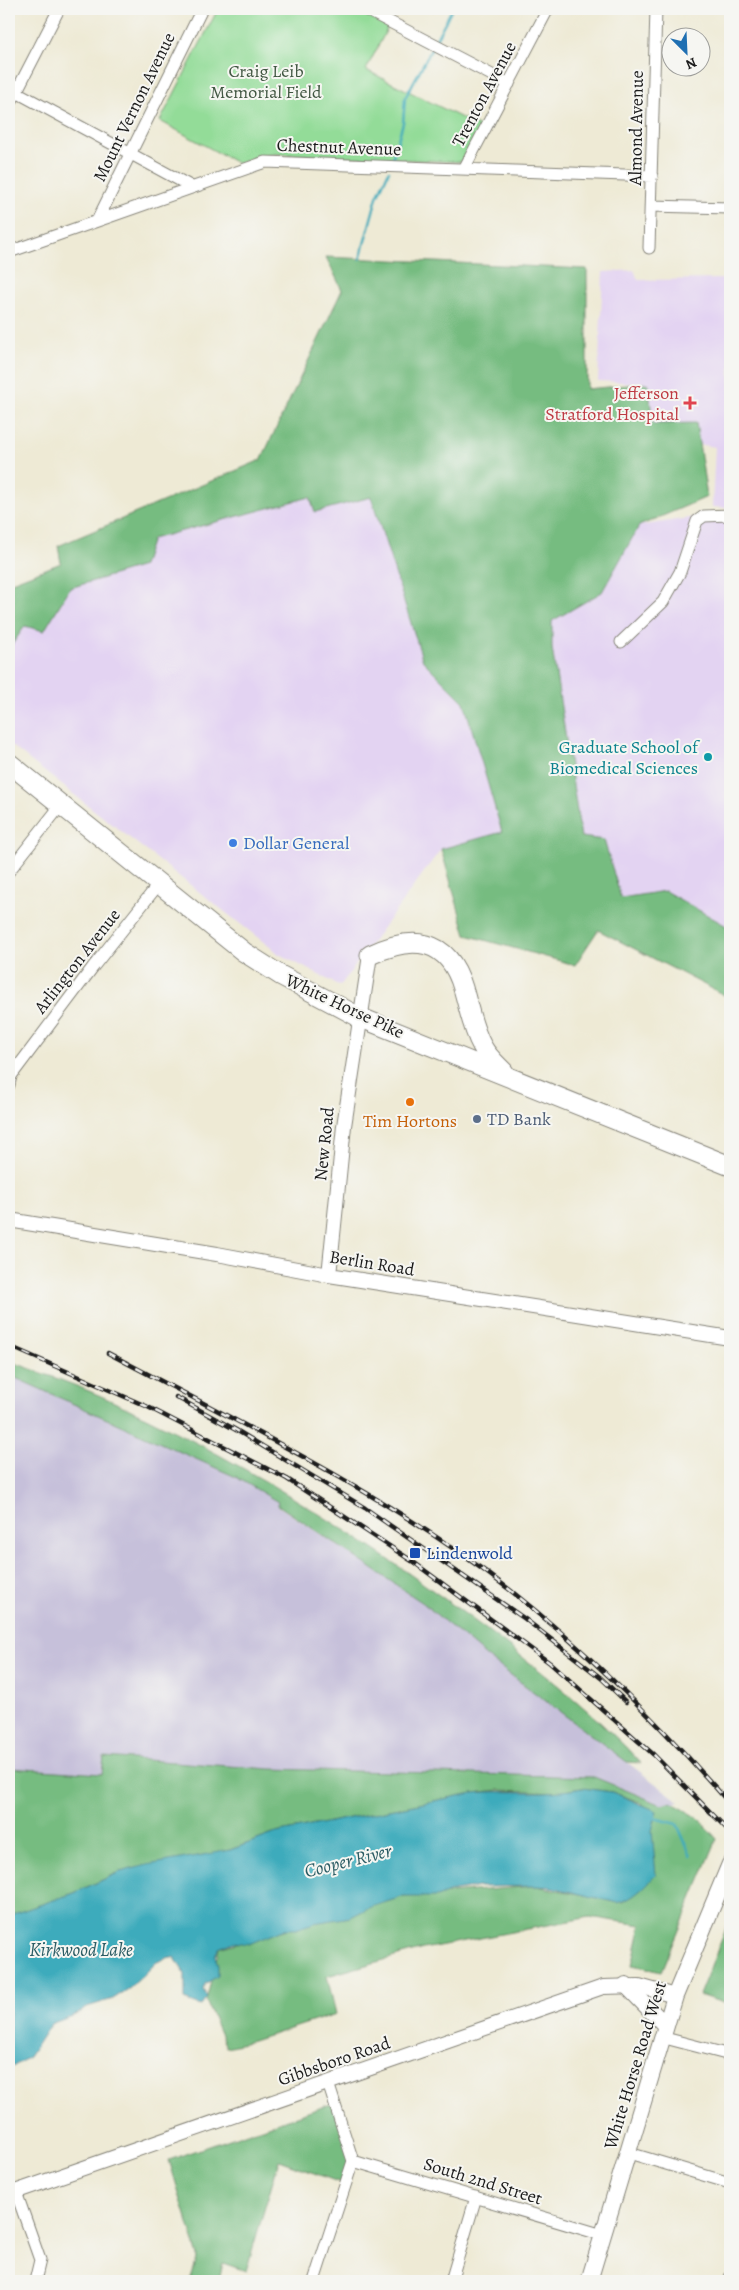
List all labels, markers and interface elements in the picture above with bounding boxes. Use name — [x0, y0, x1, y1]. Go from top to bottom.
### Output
street label: Mount Vernon Avenue — [87, 28, 181, 186]
north arrow — [662, 28, 712, 78]
street label: Trenton Avenue — [446, 37, 522, 151]
text: N — [683, 53, 700, 74]
park label: Craig Leib Memorial Field — [210, 59, 322, 104]
street label: Almond Avenue — [623, 70, 649, 187]
street label: Chestnut Avenue — [276, 133, 402, 161]
place label: Jefferson Stratford Hospital — [545, 381, 680, 426]
marker: Jefferson Stratford Hospital — [683, 396, 697, 410]
place label: Graduate School of Biomedical Sciences — [549, 735, 701, 780]
marker: Graduate School of Biomedical Sciences — [702, 751, 714, 763]
place label: Dollar General — [243, 831, 350, 855]
marker: Dollar General — [227, 837, 239, 849]
street label: Arlington Avenue — [28, 903, 126, 1019]
street label: White Horse Pike — [281, 968, 408, 1044]
marker: Tim Hortons — [404, 1096, 416, 1108]
street label: New Road — [308, 1105, 340, 1182]
place label: TD Bank — [487, 1107, 551, 1131]
place label: Tim Hortons — [363, 1109, 457, 1133]
marker: TD Bank — [471, 1113, 483, 1125]
street label: Berlin Road — [328, 1244, 417, 1282]
place label: Lindenwold — [426, 1541, 513, 1565]
marker: Lindenwold — [408, 1546, 422, 1560]
water label: Cooper River — [302, 1837, 396, 1884]
water label: Kirkwood Lake — [29, 1937, 133, 1963]
street label: White Horse Road West — [598, 1978, 672, 2153]
street label: Gibbsboro Road — [275, 2030, 394, 2091]
street label: South 2nd Street — [421, 2152, 545, 2210]

